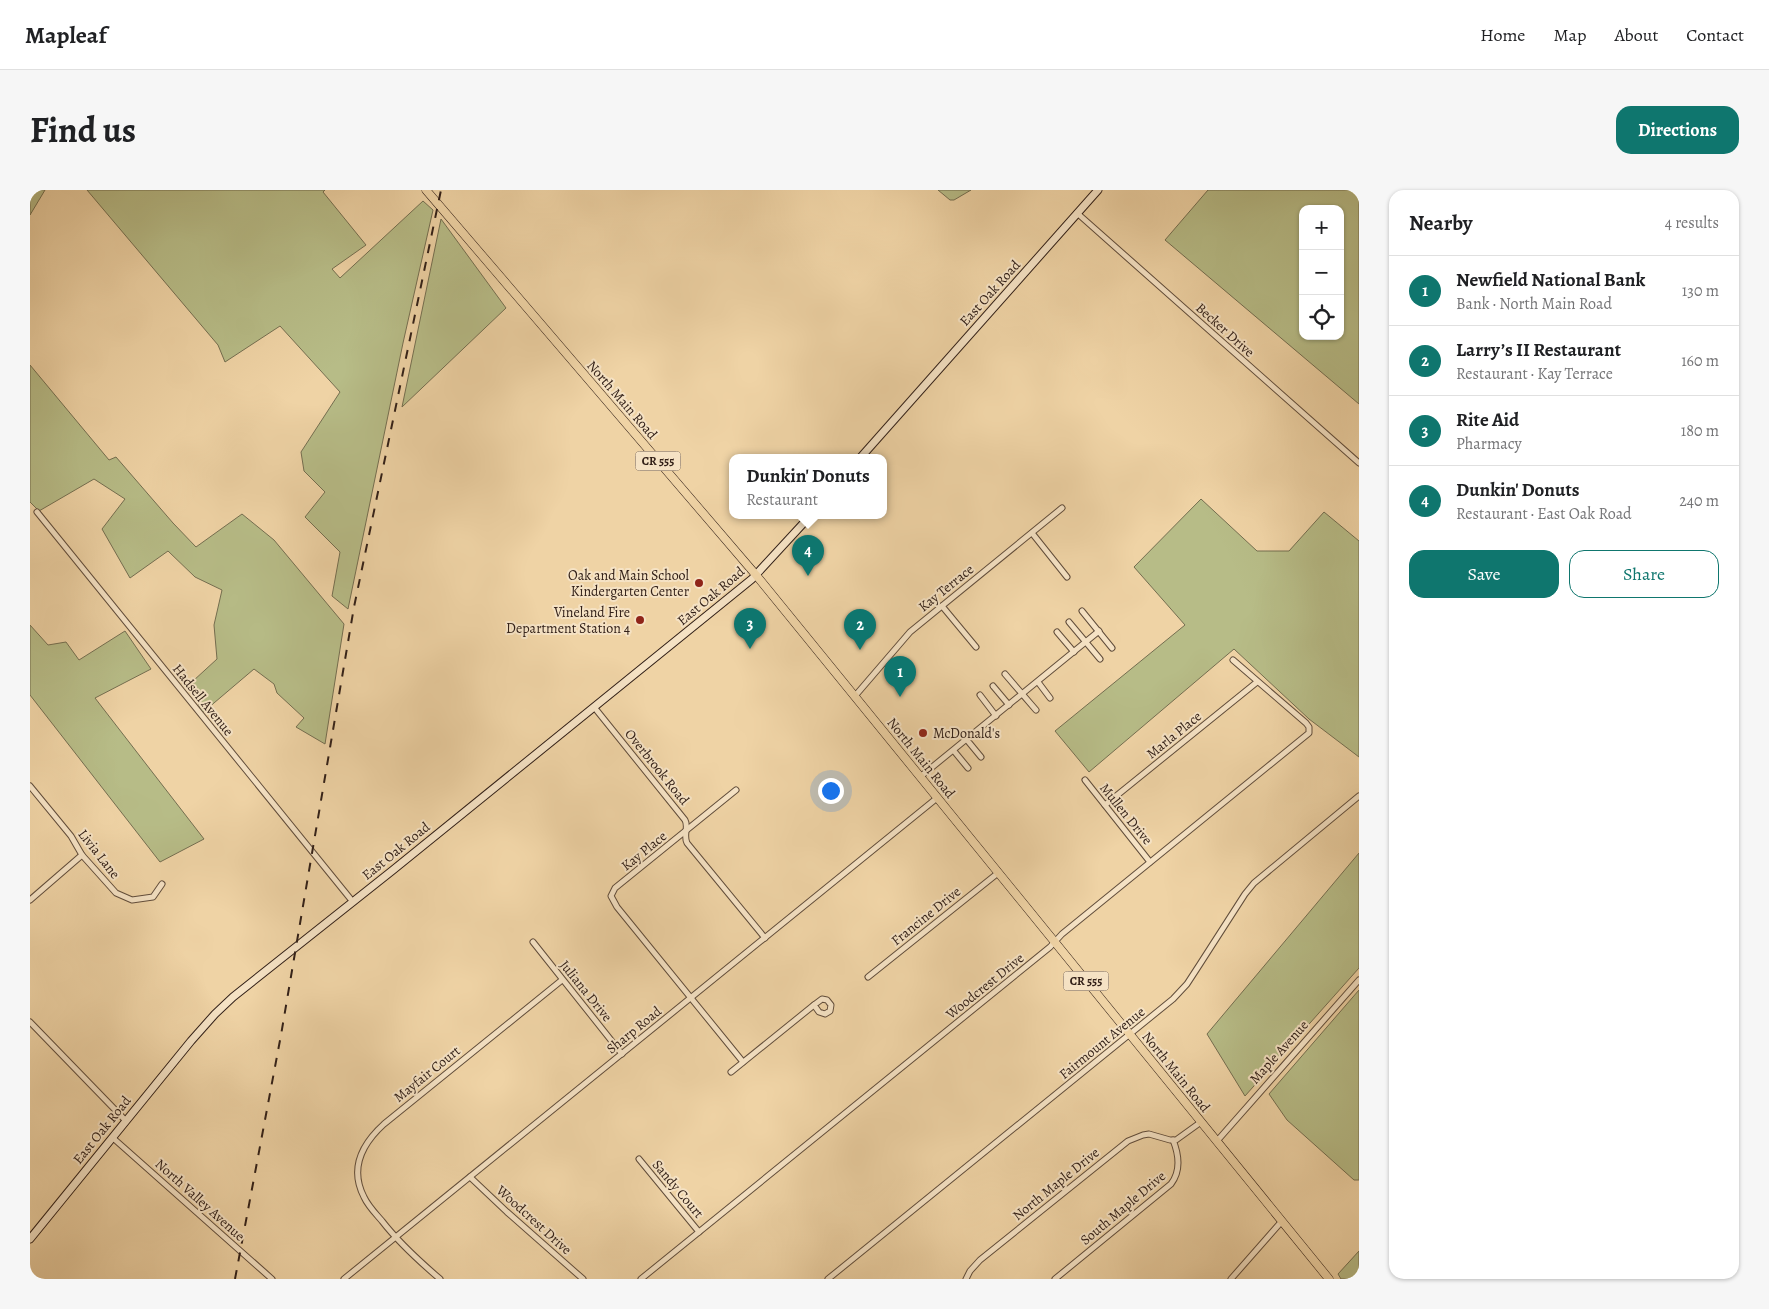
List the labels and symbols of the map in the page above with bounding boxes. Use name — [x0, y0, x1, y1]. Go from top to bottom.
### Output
street label: East Oak Road — [955, 256, 1025, 330]
street label: Becker Drive — [1192, 299, 1258, 361]
street label: North Main Road — [582, 356, 662, 444]
road number: CR 555 — [636, 452, 680, 470]
pin: 4 — [792, 535, 824, 576]
street label: Kay Terrace — [914, 560, 978, 616]
street label: East Oak Road — [673, 562, 749, 630]
place label: Oak and Main School Kindergarten Center — [568, 566, 690, 601]
marker: Oak and Main School Kindergarten Center — [693, 577, 705, 589]
place label: Vineland Fire Department Station 4 — [506, 603, 630, 638]
pin: 3 — [734, 608, 766, 649]
pin: 2 — [844, 609, 876, 650]
marker: Vineland Fire Department Station 4 — [634, 614, 646, 626]
pin: 1 — [884, 656, 916, 697]
street label: Hadsell Avenue — [168, 660, 238, 740]
street label: Marla Place — [1142, 707, 1206, 763]
street label: North Main Road — [883, 714, 960, 803]
place label: McDonald's — [933, 724, 1000, 743]
street label: Overbrook Road — [620, 725, 694, 809]
marker: McDonald's — [917, 727, 929, 739]
your location — [818, 778, 844, 804]
street label: Mullen Drive — [1095, 779, 1157, 849]
street label: East Oak Road — [358, 817, 434, 884]
street label: Livia Lane — [74, 825, 124, 883]
street label: Kay Place — [617, 827, 671, 875]
street label: Francine Drive — [887, 882, 965, 950]
street label: Woodcrest Drive — [941, 949, 1028, 1024]
street label: Juliana Drive — [555, 956, 617, 1026]
road number: CR 555 — [1064, 971, 1108, 990]
street label: Sharp Road — [602, 1002, 666, 1058]
street label: Fairmount Avenue — [1055, 1002, 1149, 1084]
street label: Maple Avenue — [1245, 1016, 1313, 1088]
street label: North Main Road — [1138, 1028, 1215, 1117]
street label: Mayfair Court — [390, 1041, 464, 1107]
street label: East Oak Road — [69, 1092, 136, 1168]
street label: North Maple Drive — [1009, 1143, 1103, 1225]
street label: North Valley Avenue — [151, 1155, 249, 1245]
street label: Sandy Court — [648, 1156, 708, 1223]
street label: South Maple Drive — [1076, 1167, 1170, 1249]
street label: Woodcrest Drive — [491, 1180, 576, 1259]

